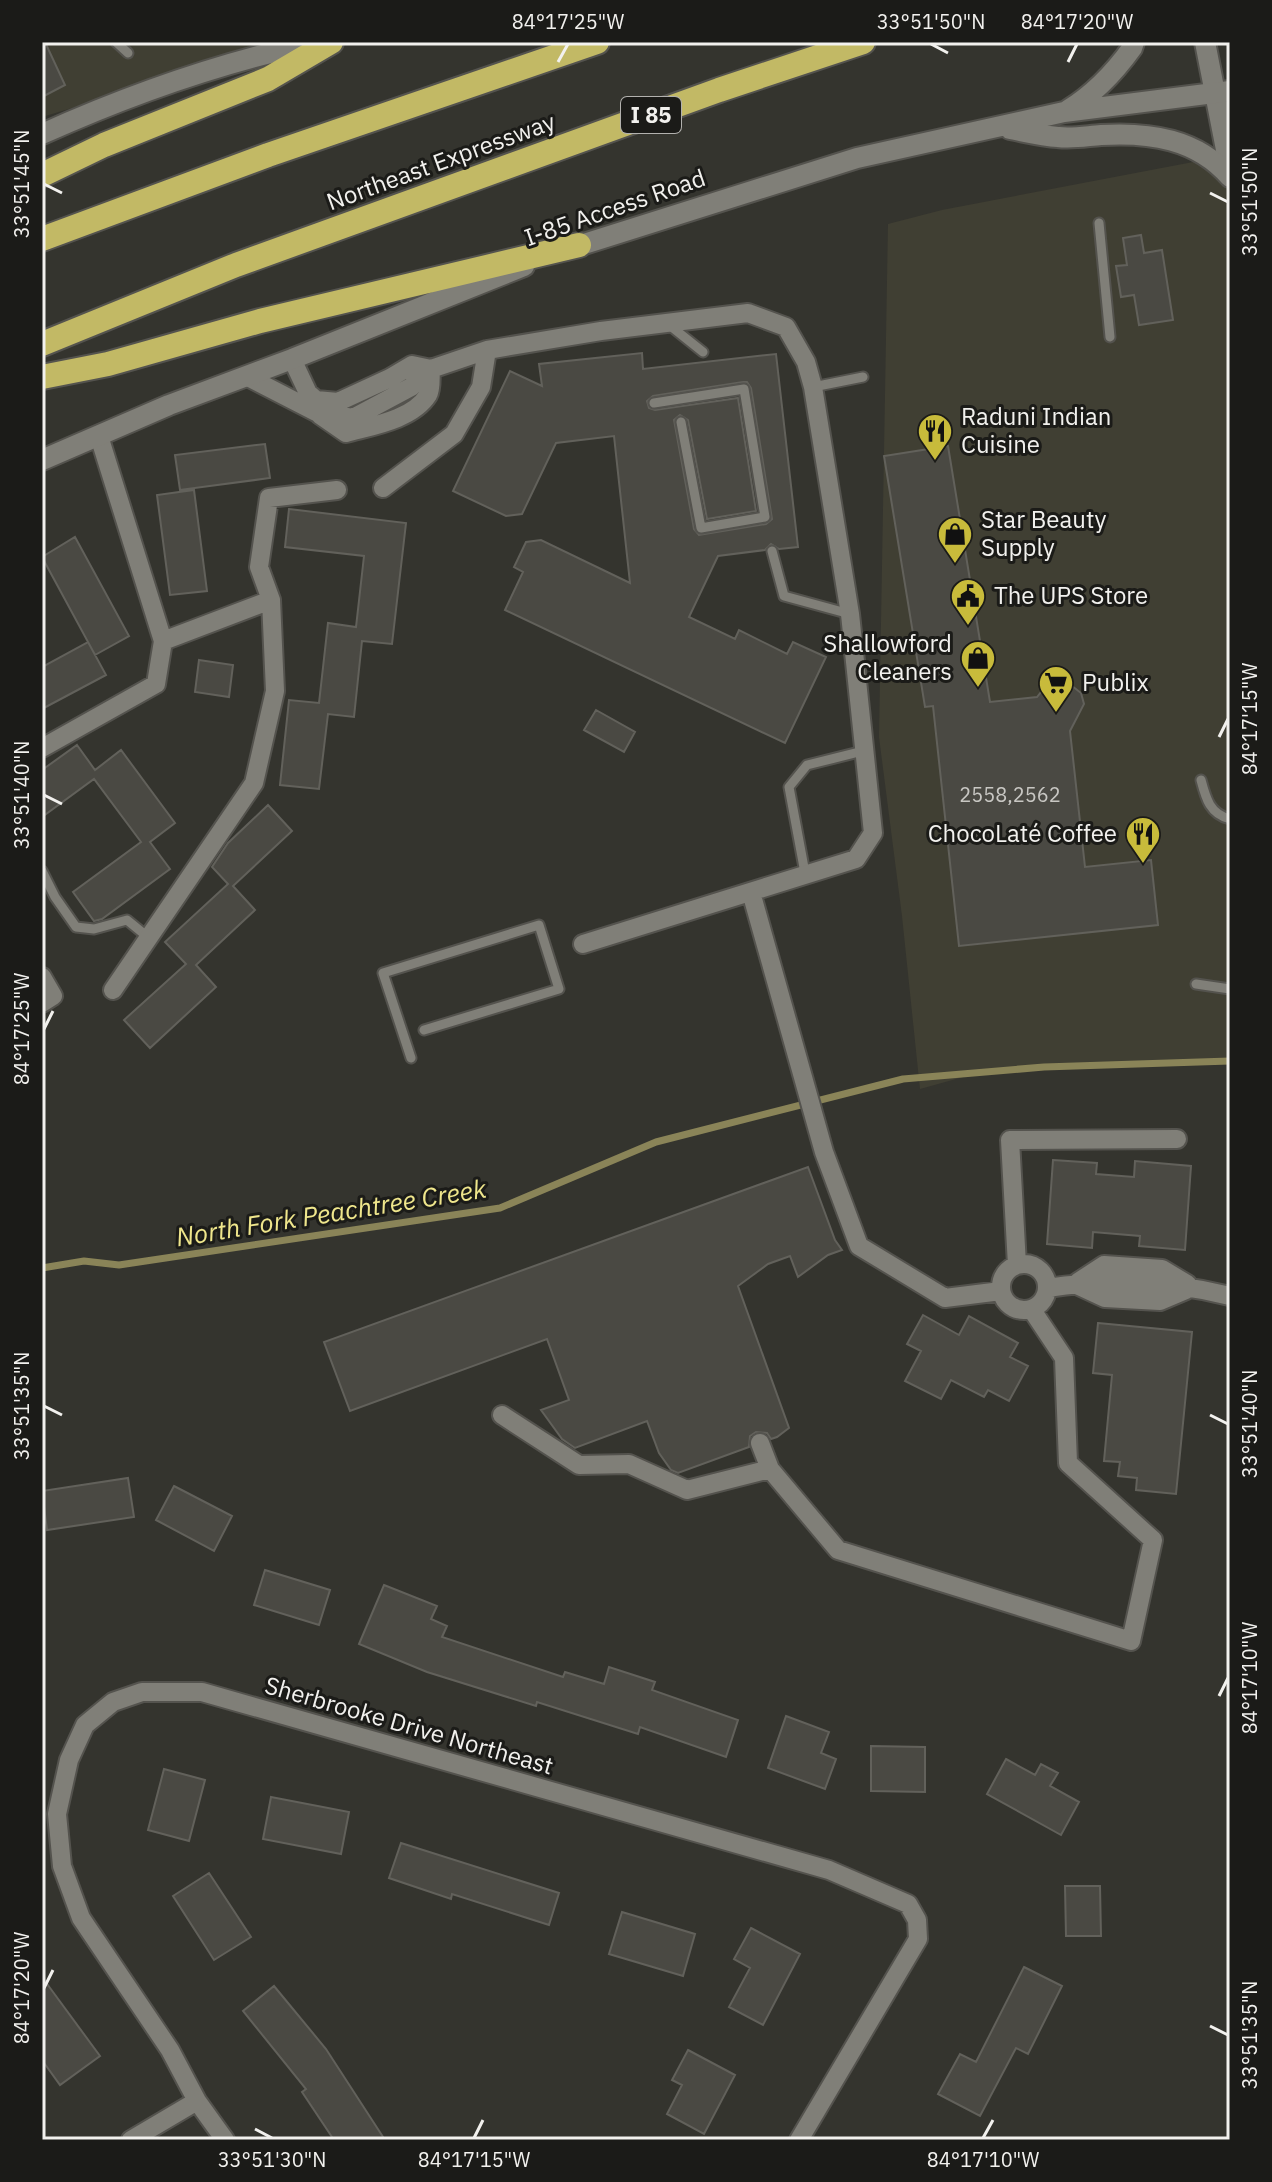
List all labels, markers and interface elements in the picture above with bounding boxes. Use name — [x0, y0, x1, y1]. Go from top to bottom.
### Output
text: 84°17'25"W — [512, 8, 625, 35]
text: 33°51'50"N — [877, 8, 985, 35]
text: 84°17'20"W — [1021, 8, 1134, 35]
road number: I 85 — [621, 97, 681, 133]
street label: Northeast Expressway — [322, 105, 559, 217]
text: 33°51'45"N — [8, 130, 35, 238]
text: 33°51'50"N — [1236, 148, 1263, 256]
street label: I-85 Access Road — [520, 161, 709, 253]
place label: Raduni Indian Cuisine — [961, 400, 1111, 460]
restaurant icon: Raduni Indian Cuisine — [916, 412, 954, 462]
place label: Star Beauty Supply — [981, 503, 1106, 563]
shop icon: Star Beauty Supply — [936, 515, 974, 565]
public building icon: The UPS Store — [949, 577, 987, 627]
place label: The UPS Store — [994, 579, 1148, 611]
place label: Shallowford Cleaners — [823, 627, 952, 687]
shop icon: Shallowford Cleaners — [959, 639, 997, 689]
text: 84°17'15"W — [1236, 662, 1263, 775]
supermarket icon: Publix — [1037, 664, 1075, 714]
place label: Publix — [1082, 666, 1149, 698]
text: 33°51'40"N — [8, 741, 35, 849]
house number: 2558,2562 — [959, 781, 1061, 808]
restaurant icon: ChocoLaté Coffee — [1124, 815, 1162, 865]
place label: ChocoLaté Coffee — [928, 817, 1117, 849]
text: 84°17'25"W — [8, 972, 35, 1085]
water label: North Fork Peachtree Creek — [173, 1171, 489, 1253]
text: 33°51'35"N — [8, 1352, 35, 1460]
text: 33°51'40"N — [1236, 1370, 1263, 1478]
text: 84°17'10"W — [1236, 1621, 1263, 1734]
street label: Sherbrooke Drive Northeast — [261, 1668, 557, 1782]
text: 84°17'20"W — [8, 1931, 35, 2044]
text: 33°51'35"N — [1236, 1981, 1263, 2089]
text: 33°51'30"N — [218, 2146, 326, 2173]
text: 84°17'15"W — [418, 2146, 531, 2173]
text: 84°17'10"W — [927, 2146, 1040, 2173]

